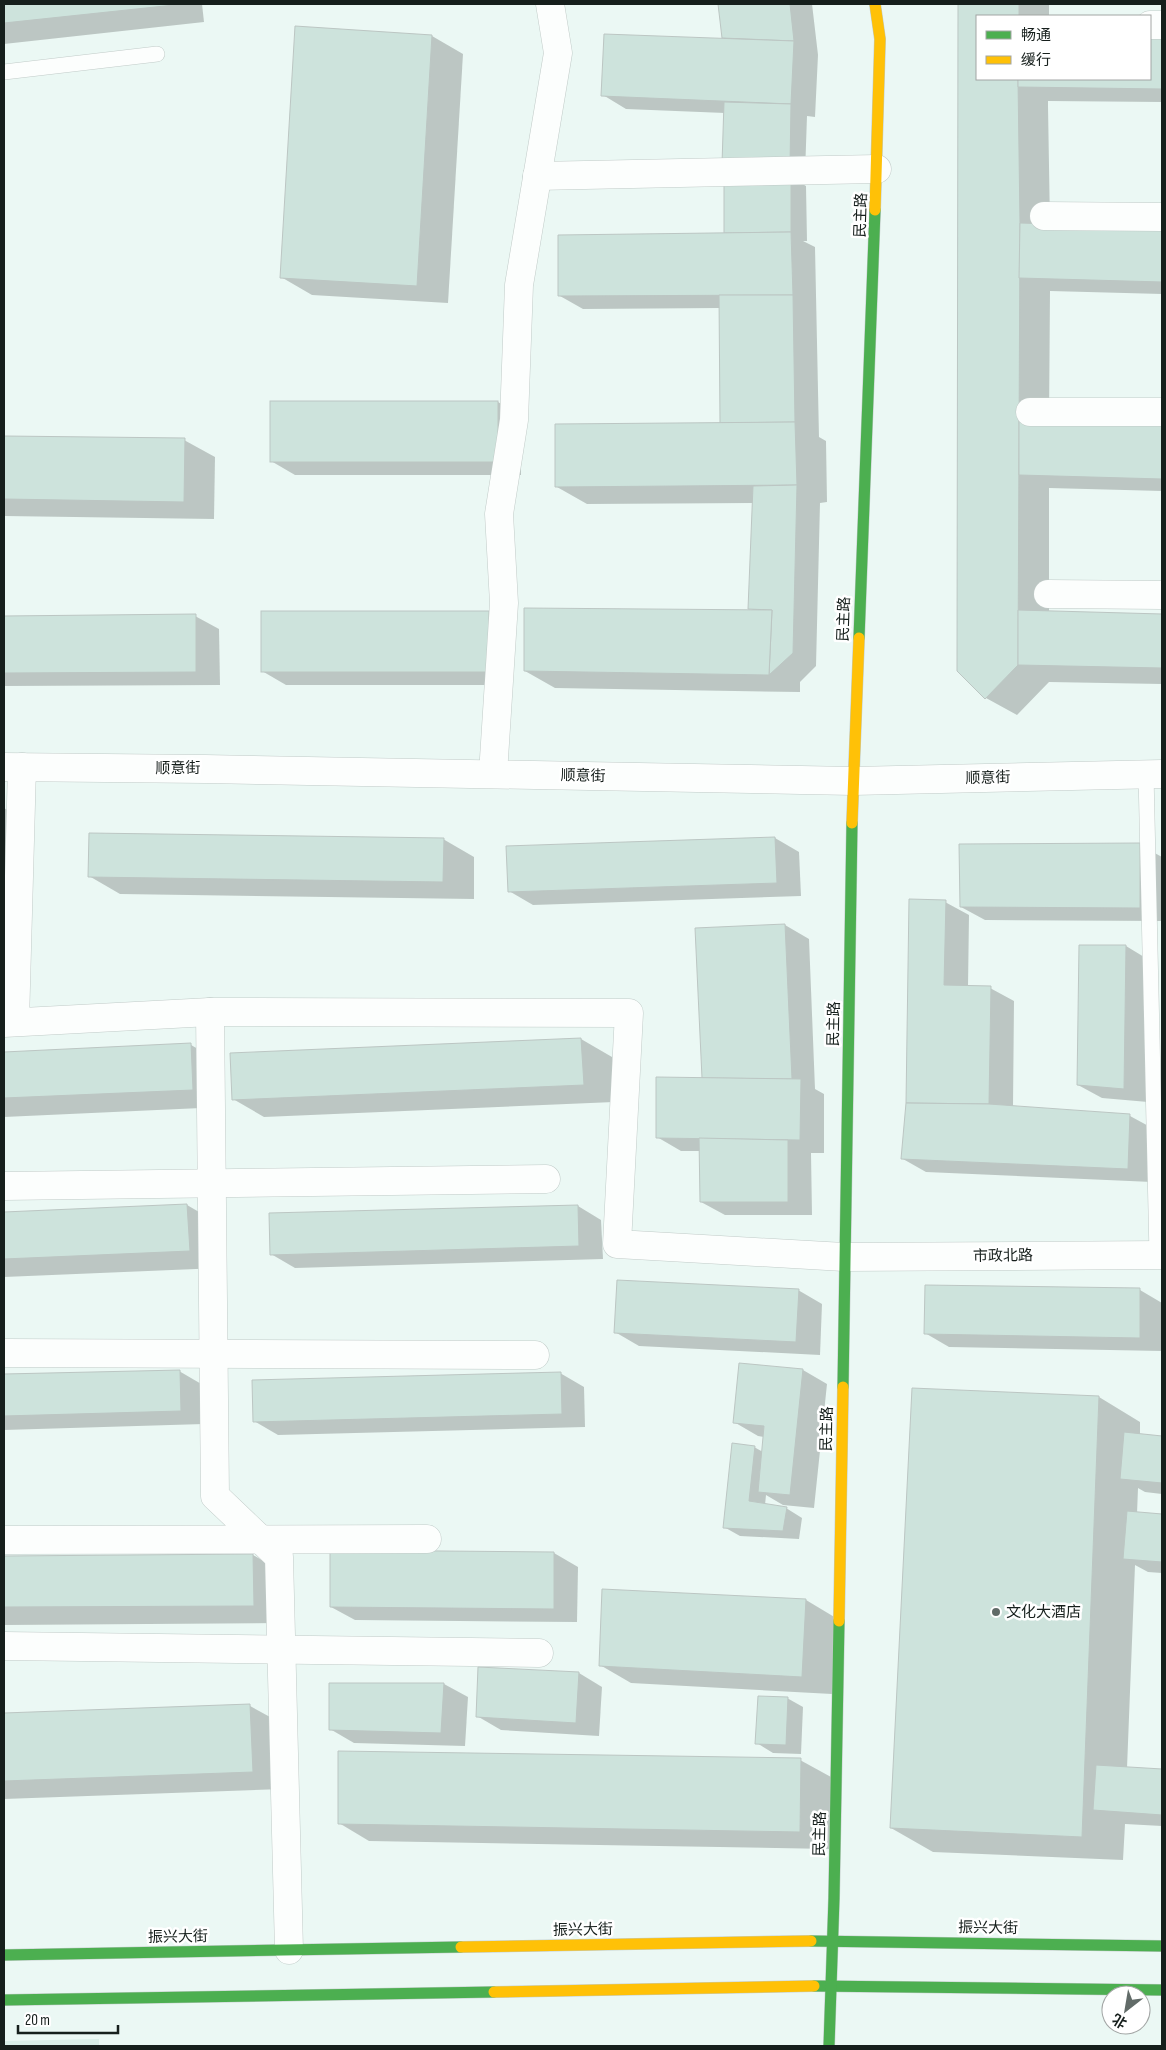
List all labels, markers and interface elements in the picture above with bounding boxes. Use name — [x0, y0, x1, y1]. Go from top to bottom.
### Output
legend — [976, 15, 1151, 80]
text: 畅通 — [1021, 26, 1051, 45]
text: 缓行 — [1021, 51, 1051, 70]
street label: 民主路 — [851, 192, 871, 238]
street label: 民主路 — [834, 596, 854, 642]
street label: 顺意街 — [155, 759, 201, 778]
street label: 顺意街 — [560, 766, 606, 786]
street label: 顺意街 — [965, 768, 1011, 788]
street label: 民主路 — [824, 1001, 844, 1047]
street label: 市政北路 — [973, 1246, 1033, 1266]
street label: 民主路 — [817, 1406, 837, 1452]
place label: 文化大酒店 — [1006, 1603, 1081, 1622]
marker: 文化大酒店 — [990, 1606, 1002, 1618]
street label: 民主路 — [810, 1811, 830, 1857]
street label: 振兴大街 — [958, 1918, 1018, 1938]
street label: 振兴大街 — [553, 1920, 613, 1940]
street label: 振兴大街 — [148, 1927, 208, 1947]
north arrow — [1101, 1985, 1151, 2035]
scale bar — [18, 2002, 118, 2034]
text: 北 — [1109, 2010, 1130, 2032]
text: 20 m — [25, 2011, 50, 2030]

